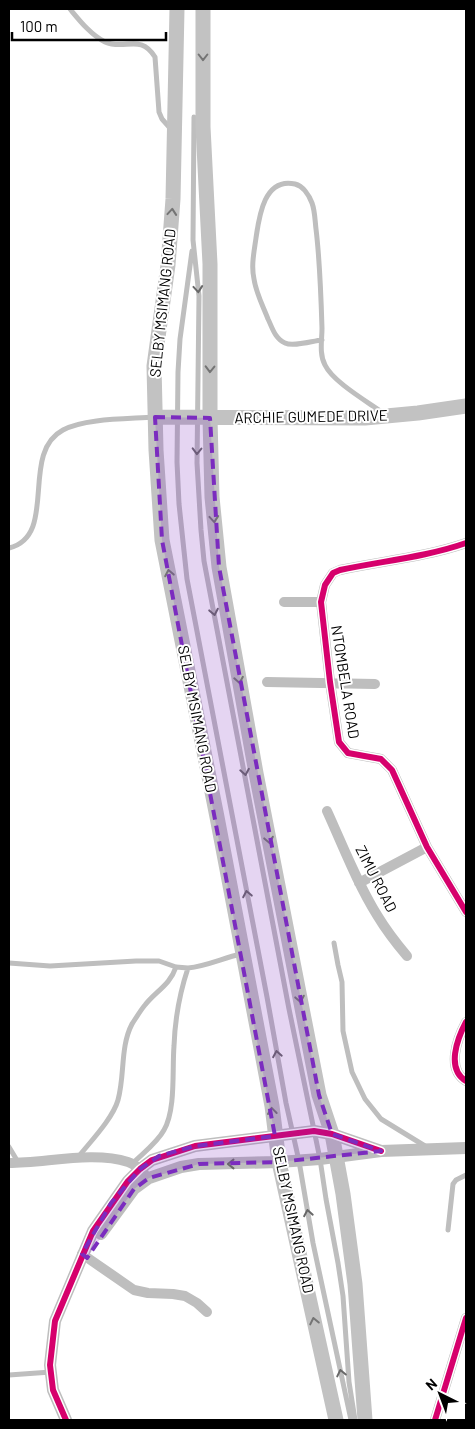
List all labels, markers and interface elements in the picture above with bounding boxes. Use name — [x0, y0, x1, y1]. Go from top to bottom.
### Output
scale bar — [12, 10, 166, 42]
text: 100 m — [20, 17, 58, 35]
one-way arrow — [198, 54, 208, 62]
one-way arrow — [166, 208, 177, 216]
street label: SELBY MSIMANG ROAD — [145, 228, 179, 378]
one-way arrow — [192, 285, 203, 293]
one-way arrow — [205, 366, 215, 373]
street label: ARCHIE GUMEDE DRIVE — [234, 406, 388, 426]
one-way arrow — [192, 447, 203, 455]
one-way arrow — [208, 516, 219, 524]
one-way arrow — [164, 569, 174, 578]
one-way arrow — [209, 608, 219, 617]
street label: NTOMBELA ROAD — [328, 624, 364, 740]
street label: SELBY MSIMANG ROAD — [175, 644, 221, 794]
one-way arrow — [233, 676, 243, 684]
one-way arrow — [239, 768, 250, 776]
one-way arrow — [263, 835, 274, 844]
street label: ZIMU ROAD — [352, 842, 401, 915]
one-way arrow — [242, 890, 253, 899]
one-way arrow — [295, 995, 305, 1003]
one-way arrow — [272, 1050, 282, 1058]
one-way arrow — [267, 1106, 278, 1114]
street label: SELBY MSIMANG ROAD — [270, 1145, 318, 1295]
one-way arrow — [226, 1159, 234, 1169]
one-way arrow — [303, 1209, 313, 1218]
one-way arrow — [309, 1317, 320, 1326]
one-way arrow — [336, 1368, 346, 1377]
north arrow — [415, 1369, 465, 1419]
text: N — [422, 1375, 440, 1393]

